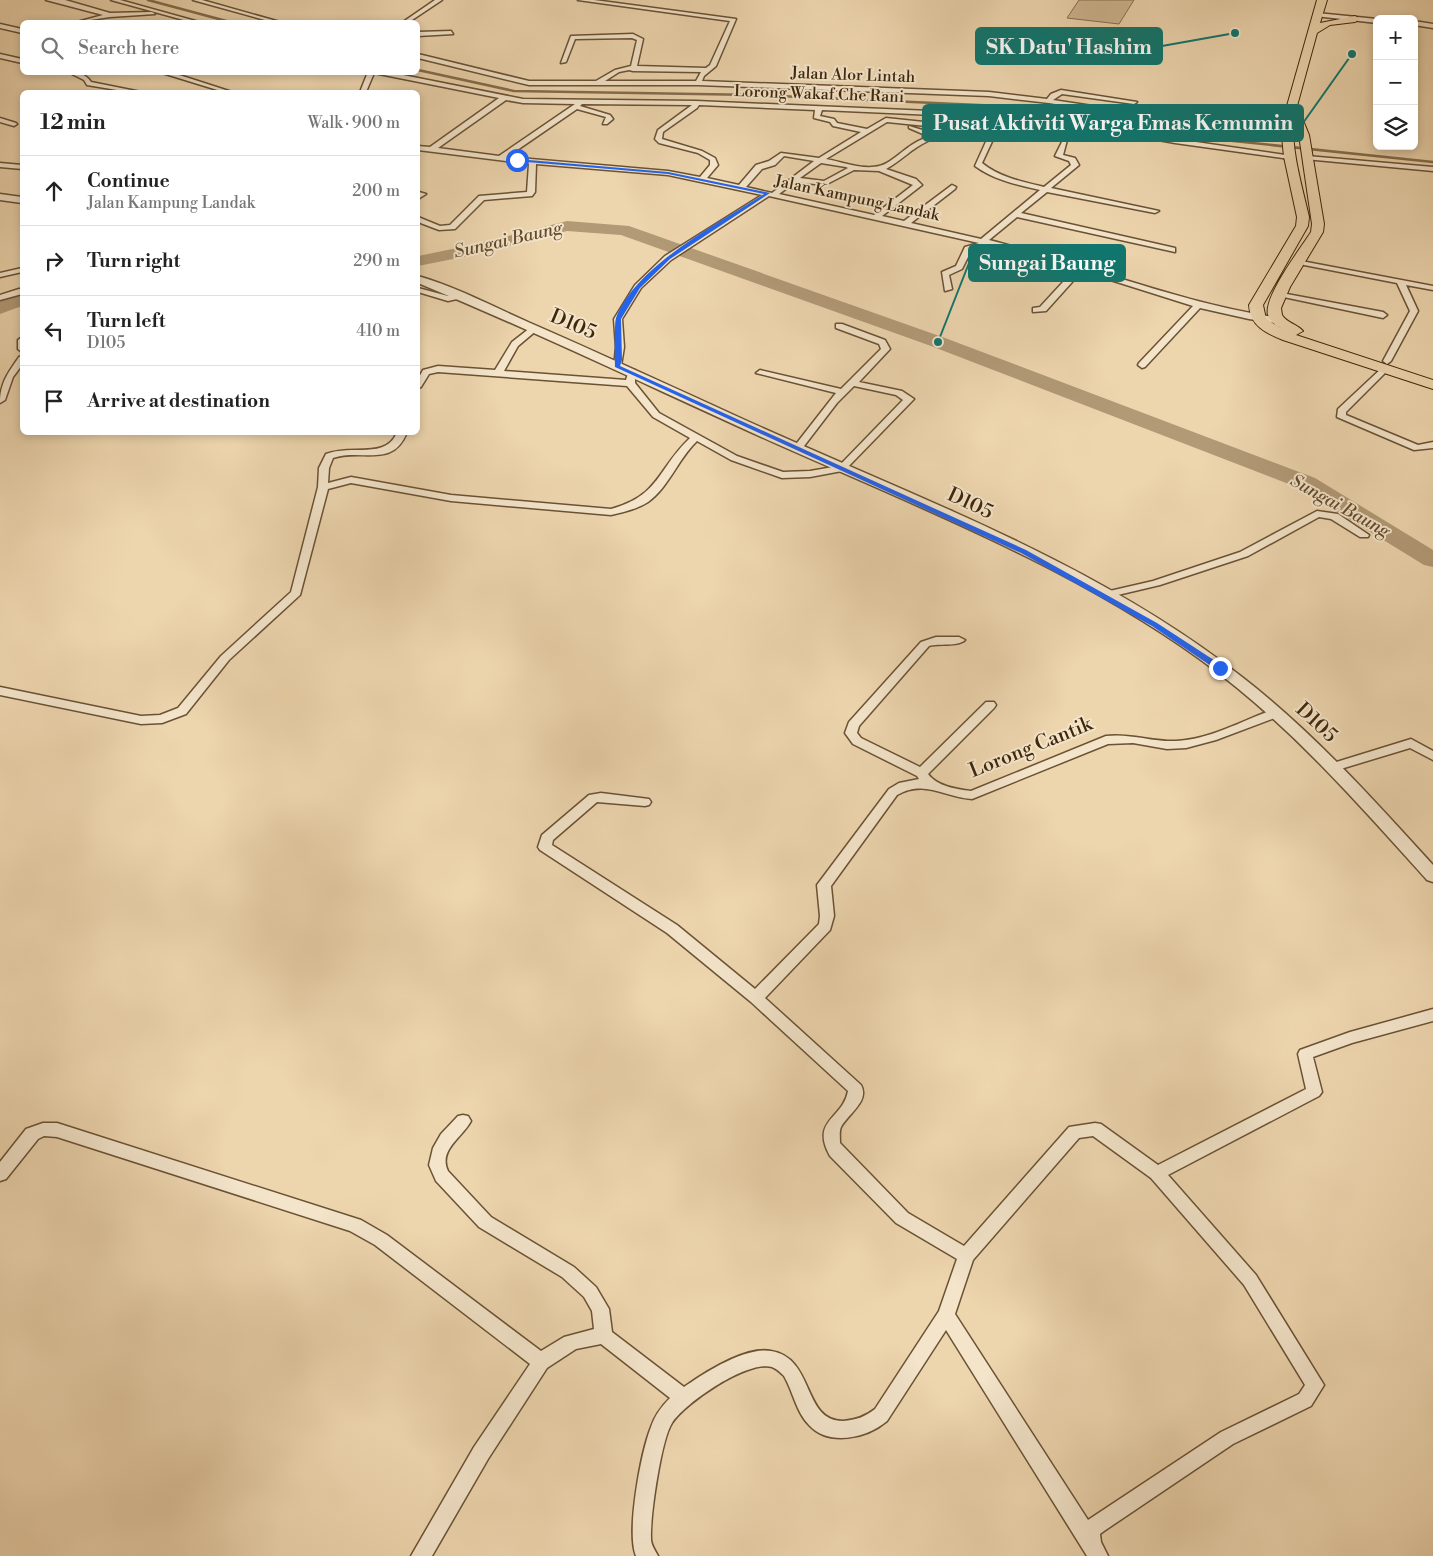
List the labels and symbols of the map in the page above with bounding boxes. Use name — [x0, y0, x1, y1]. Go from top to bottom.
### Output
callout: SK Datu' Hashim — [976, 28, 1162, 64]
text: SK Datu' Hashim — [986, 35, 1152, 61]
street label: Jalan Alor Lintah — [789, 63, 916, 87]
street label: Lorong Wakaf Che Rani — [734, 81, 904, 107]
callout: Pusat Aktiviti Warga Emas Kemumin — [923, 105, 1303, 141]
text: Pusat Aktiviti Warga Emas Kemumin — [933, 111, 1293, 137]
route start — [506, 149, 529, 172]
street label: Jalan Kampung Landak — [772, 171, 943, 226]
water label: Sungai Baung — [452, 216, 565, 264]
callout: Sungai Baung — [969, 245, 1125, 281]
text: Sungai Baung — [979, 251, 1116, 277]
street label: D105 — [546, 304, 600, 346]
water label: Sungai Baung — [1286, 469, 1395, 543]
street label: D105 — [943, 483, 997, 525]
route end — [1209, 657, 1232, 680]
street label: D105 — [1290, 698, 1342, 748]
street label: Lorong Cantik — [966, 711, 1098, 784]

